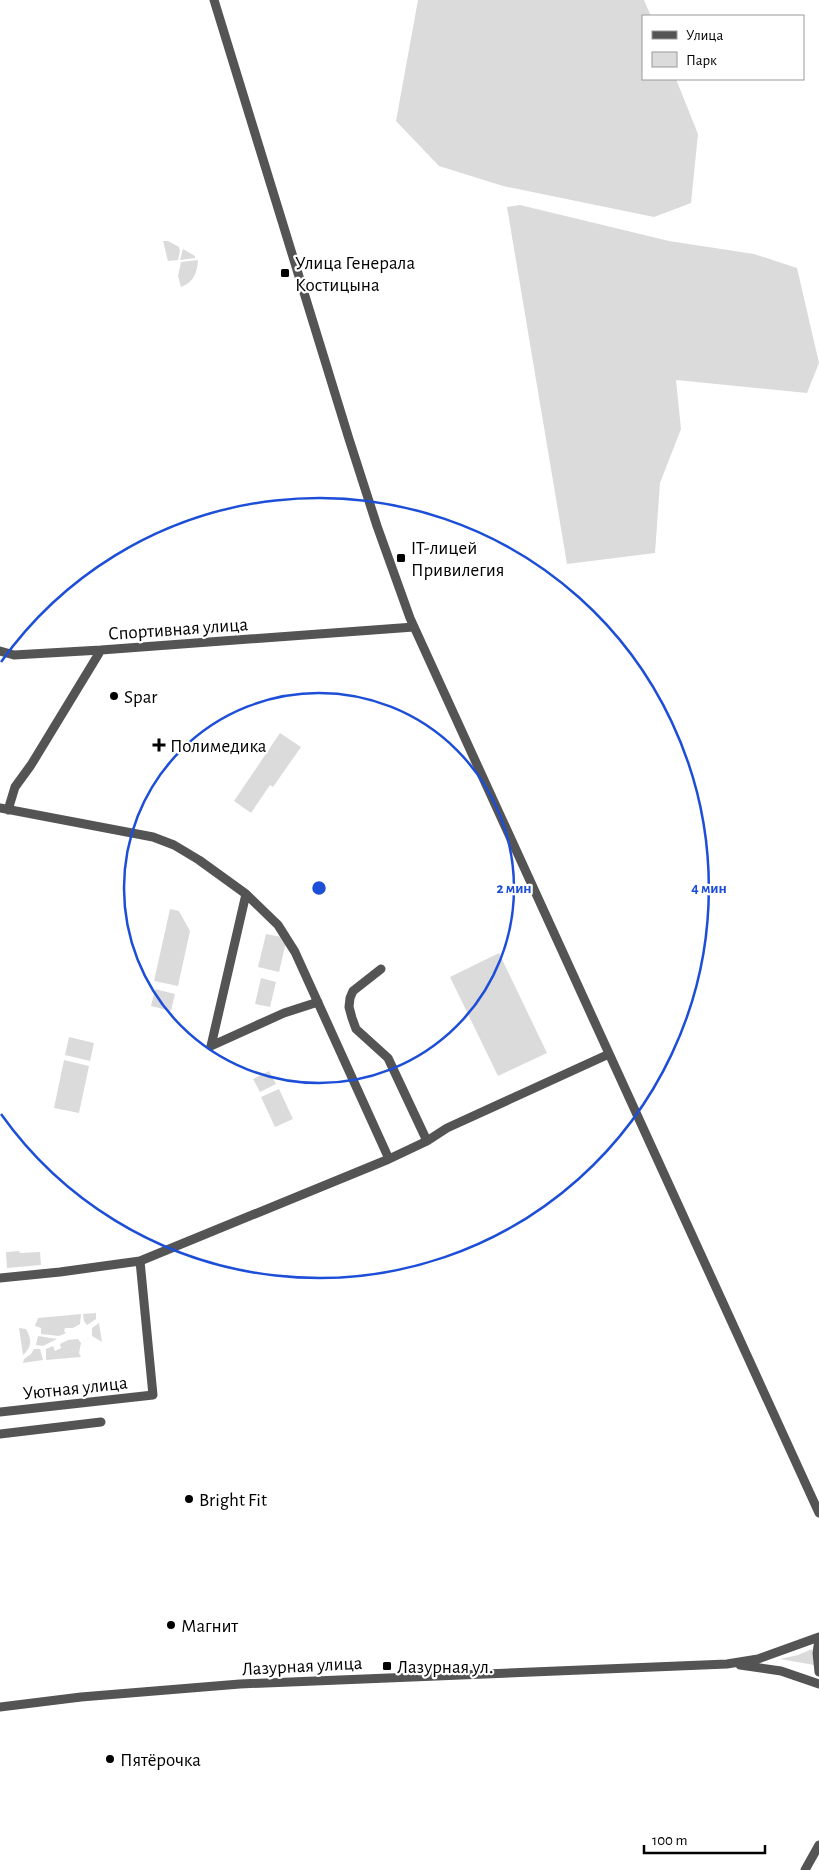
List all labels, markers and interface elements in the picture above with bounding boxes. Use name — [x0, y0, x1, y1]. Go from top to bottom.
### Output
legend — [642, 15, 804, 80]
text: Улица — [686, 28, 723, 43]
text: Парк — [686, 53, 717, 68]
place label: Улица Генерала Костицына — [295, 254, 415, 295]
marker: Улица Генерала Костицына — [279, 267, 291, 279]
place label: IT-лицей Привилегия — [411, 539, 505, 580]
marker: IT-лицей Привилегия — [395, 552, 407, 564]
street label: Спортивная улица — [108, 615, 249, 644]
place label: Spar — [124, 688, 157, 707]
marker: Spar — [108, 690, 120, 702]
place label: Полимедика — [170, 737, 267, 756]
marker: Полимедика — [152, 738, 166, 752]
centre of rings — [310, 879, 328, 897]
text: 2 мин — [496, 881, 532, 896]
text: 4 мин — [691, 881, 727, 896]
street label: Уютная улица — [22, 1374, 129, 1403]
place label: Bright Fit — [199, 1491, 267, 1510]
marker: Bright Fit — [183, 1493, 195, 1505]
place label: Магнит — [181, 1617, 238, 1636]
marker: Магнит — [165, 1619, 177, 1631]
street label: Лазурная улица — [241, 1654, 363, 1679]
place label: Лазурная ул. — [397, 1658, 493, 1677]
marker: Лазурная ул. — [381, 1660, 393, 1672]
place label: Пятёрочка — [120, 1751, 201, 1770]
marker: Пятёрочка — [104, 1753, 116, 1765]
scale bar — [644, 1822, 765, 1854]
text: 100 m — [652, 1833, 687, 1848]

